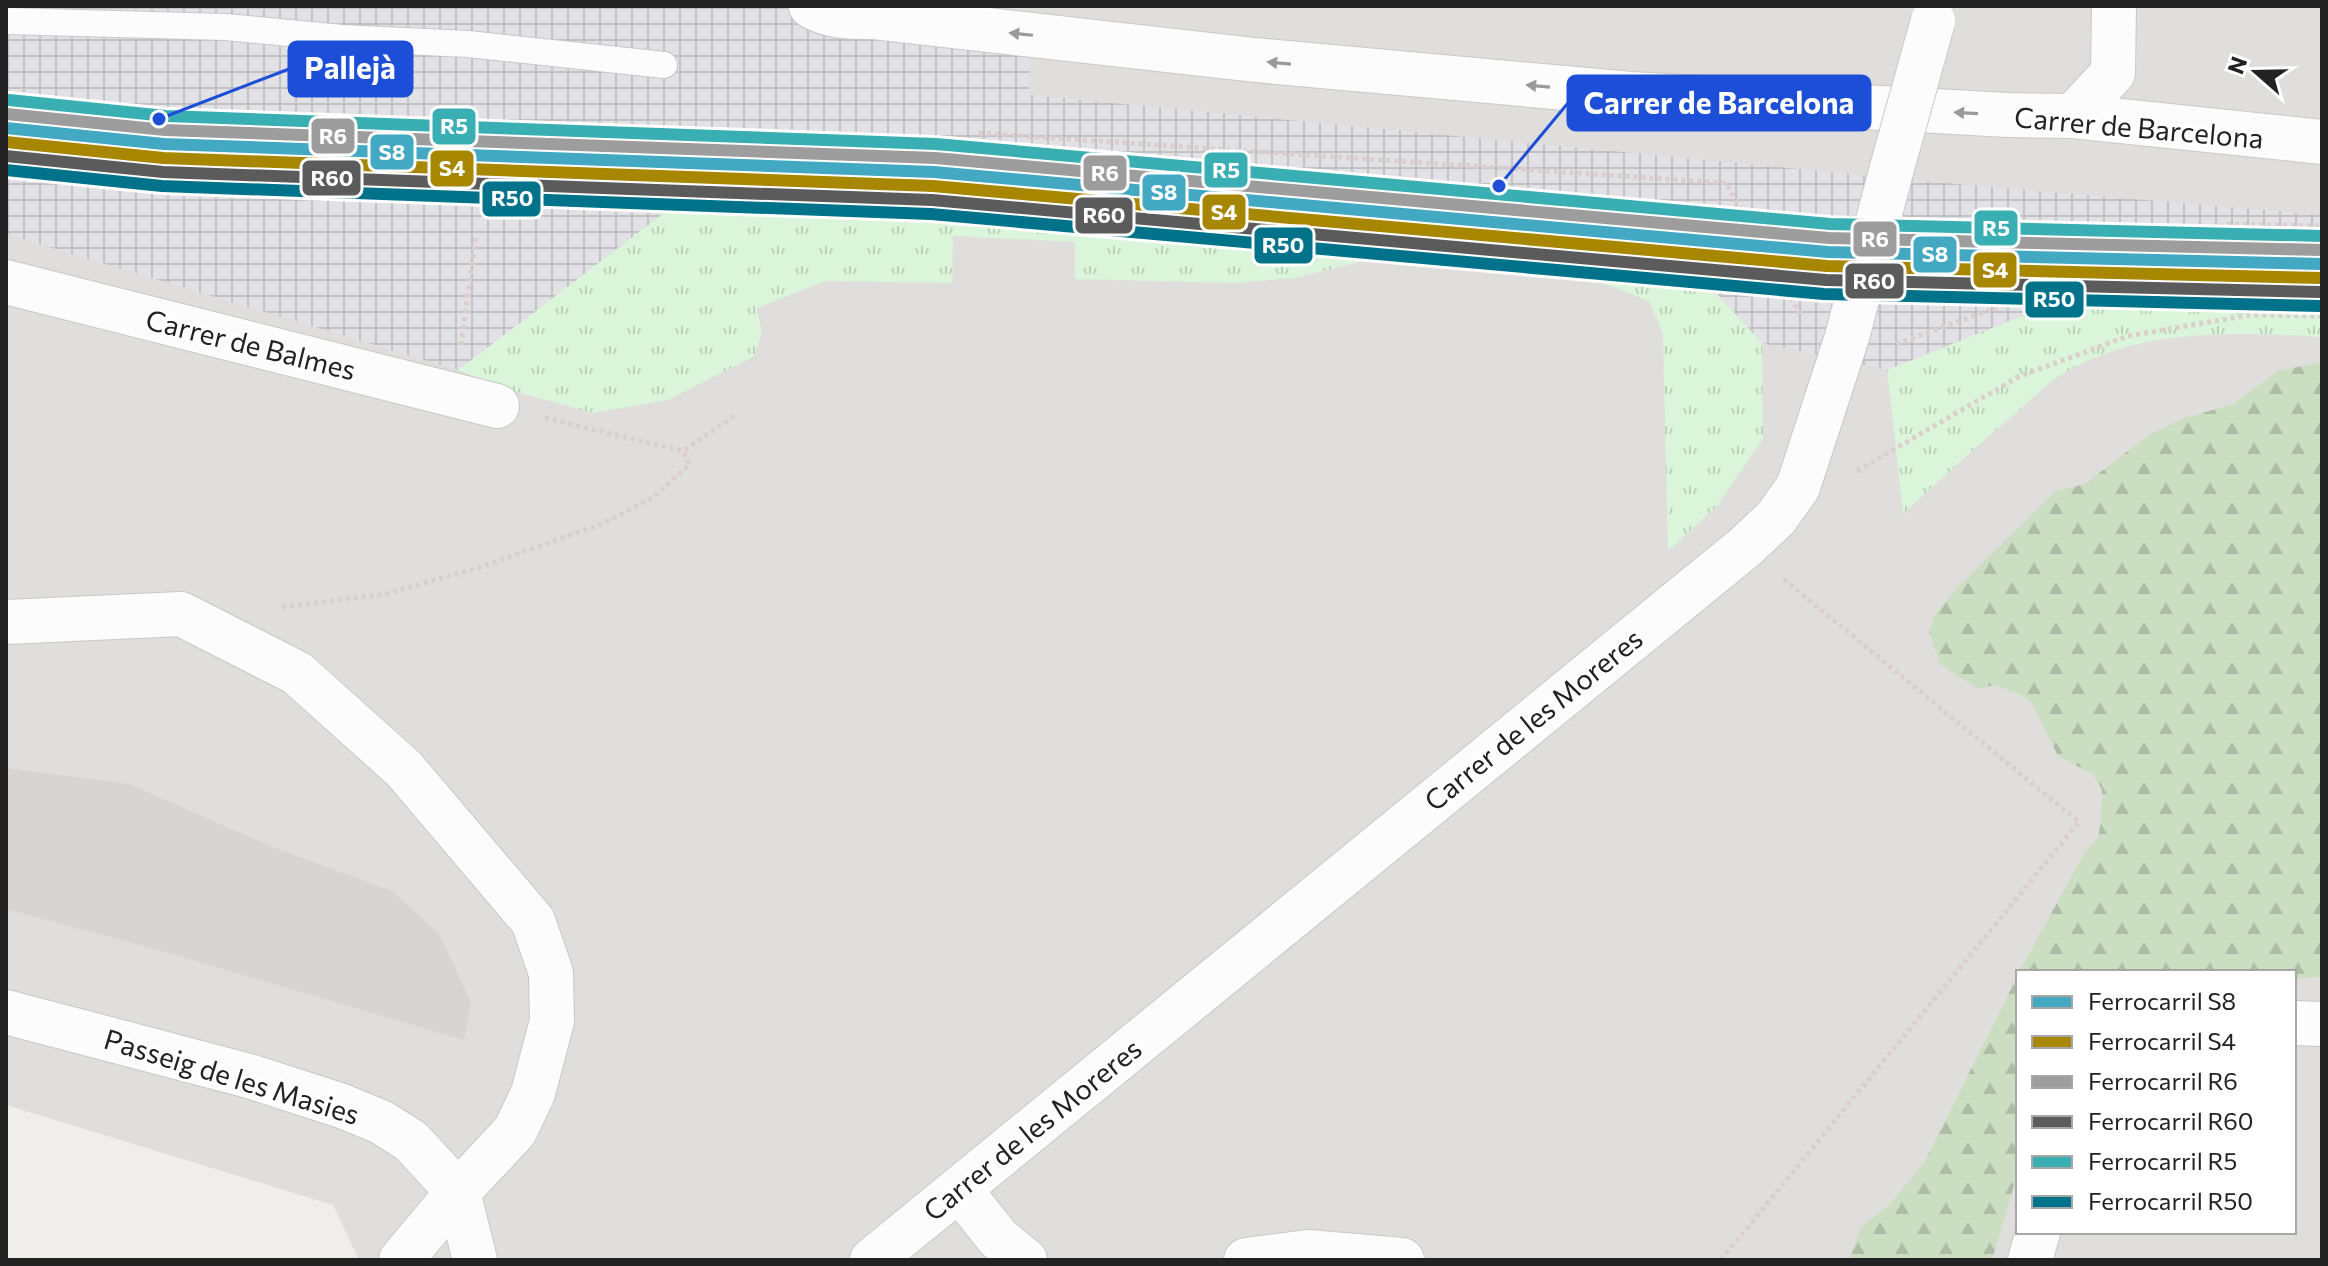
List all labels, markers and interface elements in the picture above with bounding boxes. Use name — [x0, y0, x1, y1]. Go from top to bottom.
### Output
one-way arrow — [1008, 27, 1033, 40]
north arrow — [2216, 32, 2296, 112]
callout: Pallejà — [289, 42, 412, 96]
text: Pallejà — [304, 48, 396, 85]
text: N — [2221, 53, 2252, 77]
one-way arrow — [1266, 56, 1291, 69]
callout: Carrer de Barcelona — [1568, 76, 1870, 130]
one-way arrow — [1525, 79, 1550, 92]
text: Carrer de Barcelona — [1584, 83, 1854, 120]
street label: Carrer de Barcelona — [2013, 99, 2265, 155]
one-way arrow — [1953, 106, 1978, 119]
line badge: R5 — [431, 107, 477, 146]
text: R5 — [440, 112, 468, 139]
line badge: R6 — [310, 117, 356, 155]
text: R6 — [319, 122, 347, 149]
line badge: S8 — [369, 133, 415, 171]
text: S8 — [379, 138, 405, 165]
line badge: S4 — [429, 149, 475, 188]
line badge: R5 — [1203, 151, 1249, 189]
text: S4 — [439, 154, 465, 181]
line badge: R6 — [1082, 154, 1128, 192]
text: R5 — [1212, 156, 1240, 183]
line badge: R60 — [301, 159, 362, 197]
text: R6 — [1091, 159, 1119, 186]
text: R60 — [311, 164, 353, 191]
line badge: S8 — [1141, 173, 1187, 212]
text: S8 — [1151, 178, 1177, 205]
line badge: R50 — [481, 180, 542, 218]
text: R50 — [491, 184, 533, 211]
line badge: S4 — [1201, 193, 1247, 231]
line badge: R60 — [1074, 196, 1134, 235]
text: S4 — [1211, 198, 1237, 225]
text: R60 — [1083, 201, 1125, 228]
line badge: R5 — [1973, 209, 2019, 247]
text: R5 — [1982, 214, 2010, 241]
line badge: R6 — [1852, 220, 1898, 258]
text: R6 — [1861, 225, 1889, 252]
line badge: R50 — [1253, 226, 1314, 265]
text: R50 — [1262, 231, 1304, 258]
line badge: S8 — [1912, 235, 1958, 274]
text: S8 — [1922, 240, 1948, 267]
line badge: S4 — [1972, 251, 2018, 289]
text: S4 — [1982, 256, 2008, 283]
line badge: R60 — [1844, 262, 1905, 300]
text: R60 — [1853, 267, 1895, 294]
line badge: R50 — [2024, 280, 2085, 319]
text: R50 — [2033, 285, 2075, 312]
street label: Carrer de Balmes — [143, 301, 359, 387]
street label: Carrer de les Moreres — [1417, 621, 1649, 817]
legend — [2016, 970, 2296, 1234]
text: Ferrocarril S8 — [2088, 986, 2236, 1015]
street label: Passeig de les Masies — [100, 1021, 364, 1131]
text: Ferrocarril S4 — [2088, 1026, 2236, 1055]
street label: Carrer de les Moreres — [916, 1031, 1148, 1227]
text: Ferrocarril R6 — [2088, 1066, 2238, 1095]
text: Ferrocarril R60 — [2088, 1106, 2253, 1135]
text: Ferrocarril R5 — [2088, 1146, 2237, 1175]
text: Ferrocarril R50 — [2088, 1186, 2253, 1215]

